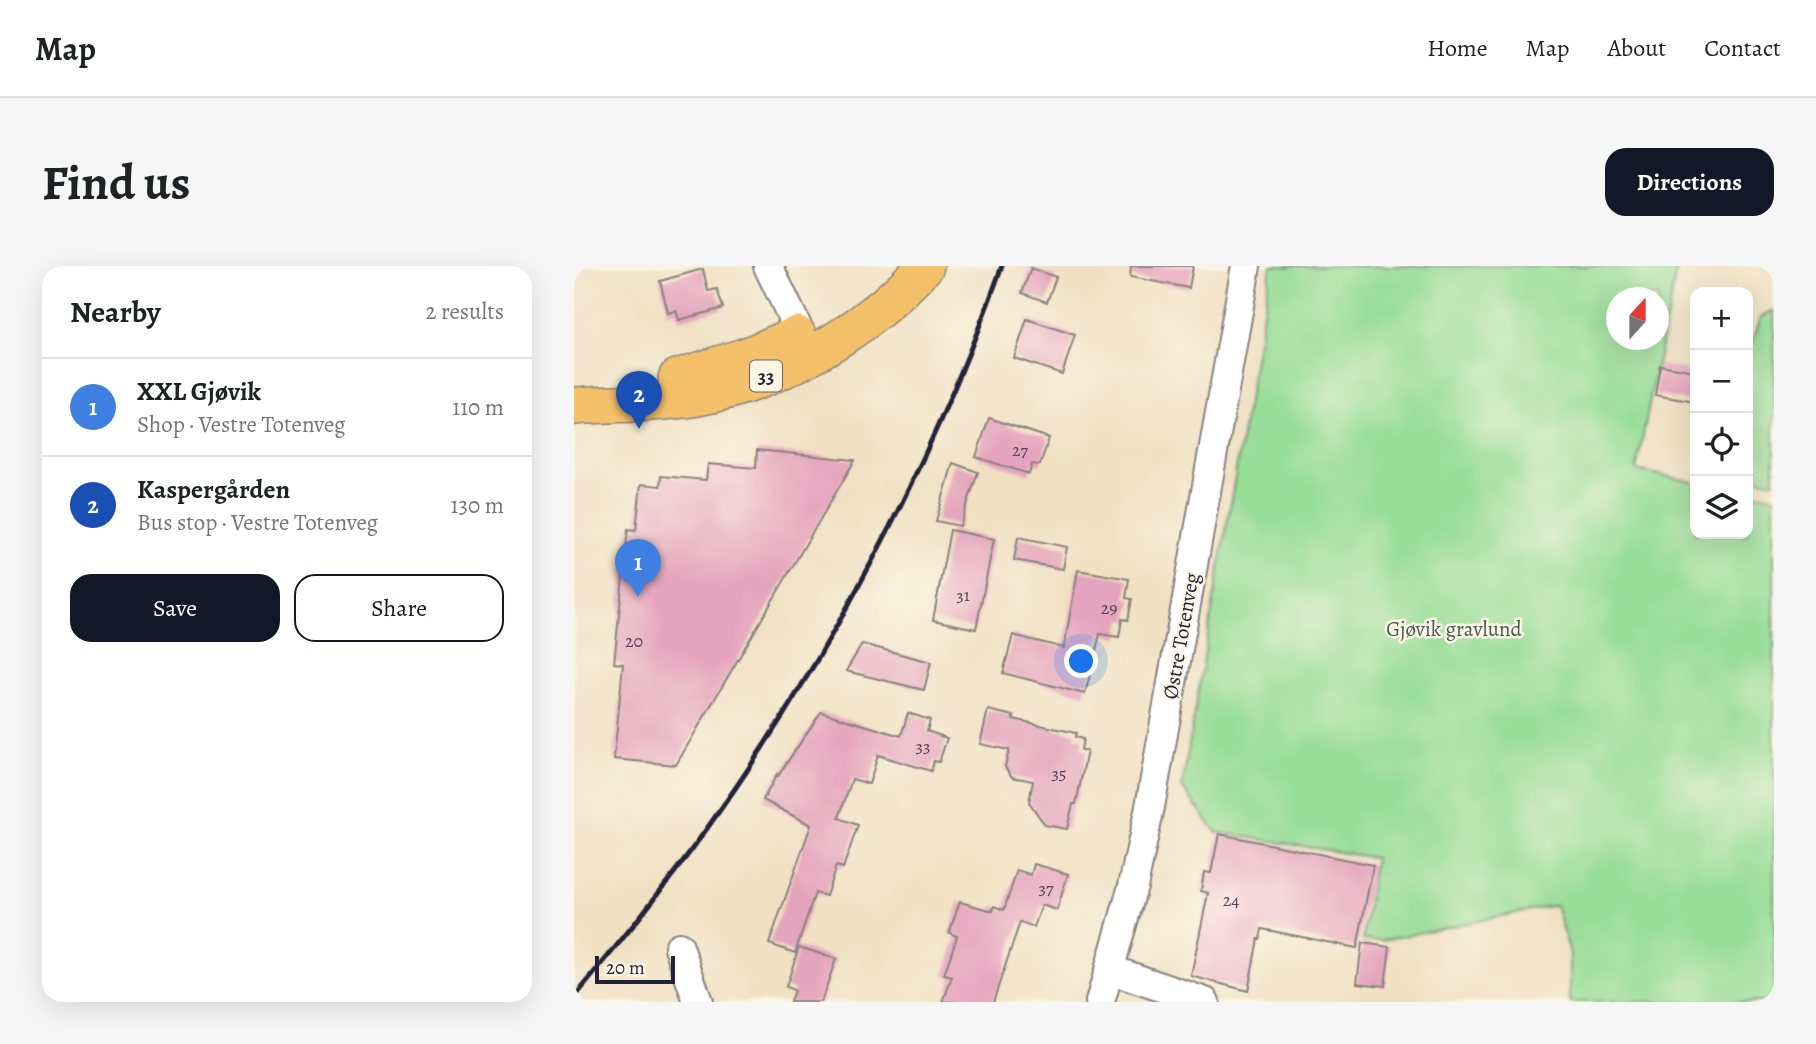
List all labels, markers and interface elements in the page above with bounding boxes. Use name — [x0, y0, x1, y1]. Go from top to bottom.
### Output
text: Map — [35, 26, 96, 71]
text: Home — [1427, 32, 1488, 64]
text: Map — [1526, 32, 1570, 64]
text: About — [1608, 32, 1666, 64]
text: Contact — [1704, 32, 1781, 64]
button: Directions — [1605, 148, 1774, 216]
text: Find us — [42, 149, 190, 216]
north arrow — [1606, 287, 1669, 350]
map controls — [1690, 287, 1753, 539]
button: + — [1690, 287, 1753, 350]
text: Nearby — [70, 292, 161, 332]
text: 2 results — [426, 296, 504, 327]
button: − — [1690, 350, 1753, 413]
road number: 33 — [750, 360, 782, 391]
pin: 2 — [616, 371, 662, 429]
text: XXL Gjøvik — [137, 374, 261, 409]
text: 1 — [89, 392, 97, 423]
text: 110 m — [452, 392, 504, 423]
text: Shop · Vestre Totenveg — [137, 409, 346, 440]
button: locate — [1690, 413, 1753, 476]
house number: 27 — [1012, 438, 1028, 462]
text: Kaspergården — [137, 472, 290, 507]
button: layers — [1690, 476, 1753, 539]
text: 2 — [87, 490, 99, 521]
text: 130 m — [451, 490, 504, 521]
text: Bus stop · Vestre Totenveg — [137, 507, 378, 538]
pin: 1 — [615, 539, 661, 597]
street label: Østre Totenveg — [1156, 570, 1206, 702]
button: Save — [70, 574, 280, 642]
button: Share — [294, 574, 504, 642]
house number: 31 — [956, 583, 970, 607]
house number: 29 — [1101, 596, 1117, 620]
park label: Gjøvik gravlund — [1386, 615, 1523, 643]
house number: 20 — [625, 629, 643, 653]
your location — [1064, 644, 1098, 678]
house number: 33 — [916, 734, 930, 758]
house number: 35 — [1051, 761, 1067, 785]
house number: 37 — [1038, 876, 1054, 900]
house number: 24 — [1223, 888, 1239, 912]
scale bar — [595, 953, 676, 985]
text: 20 m — [606, 955, 645, 981]

